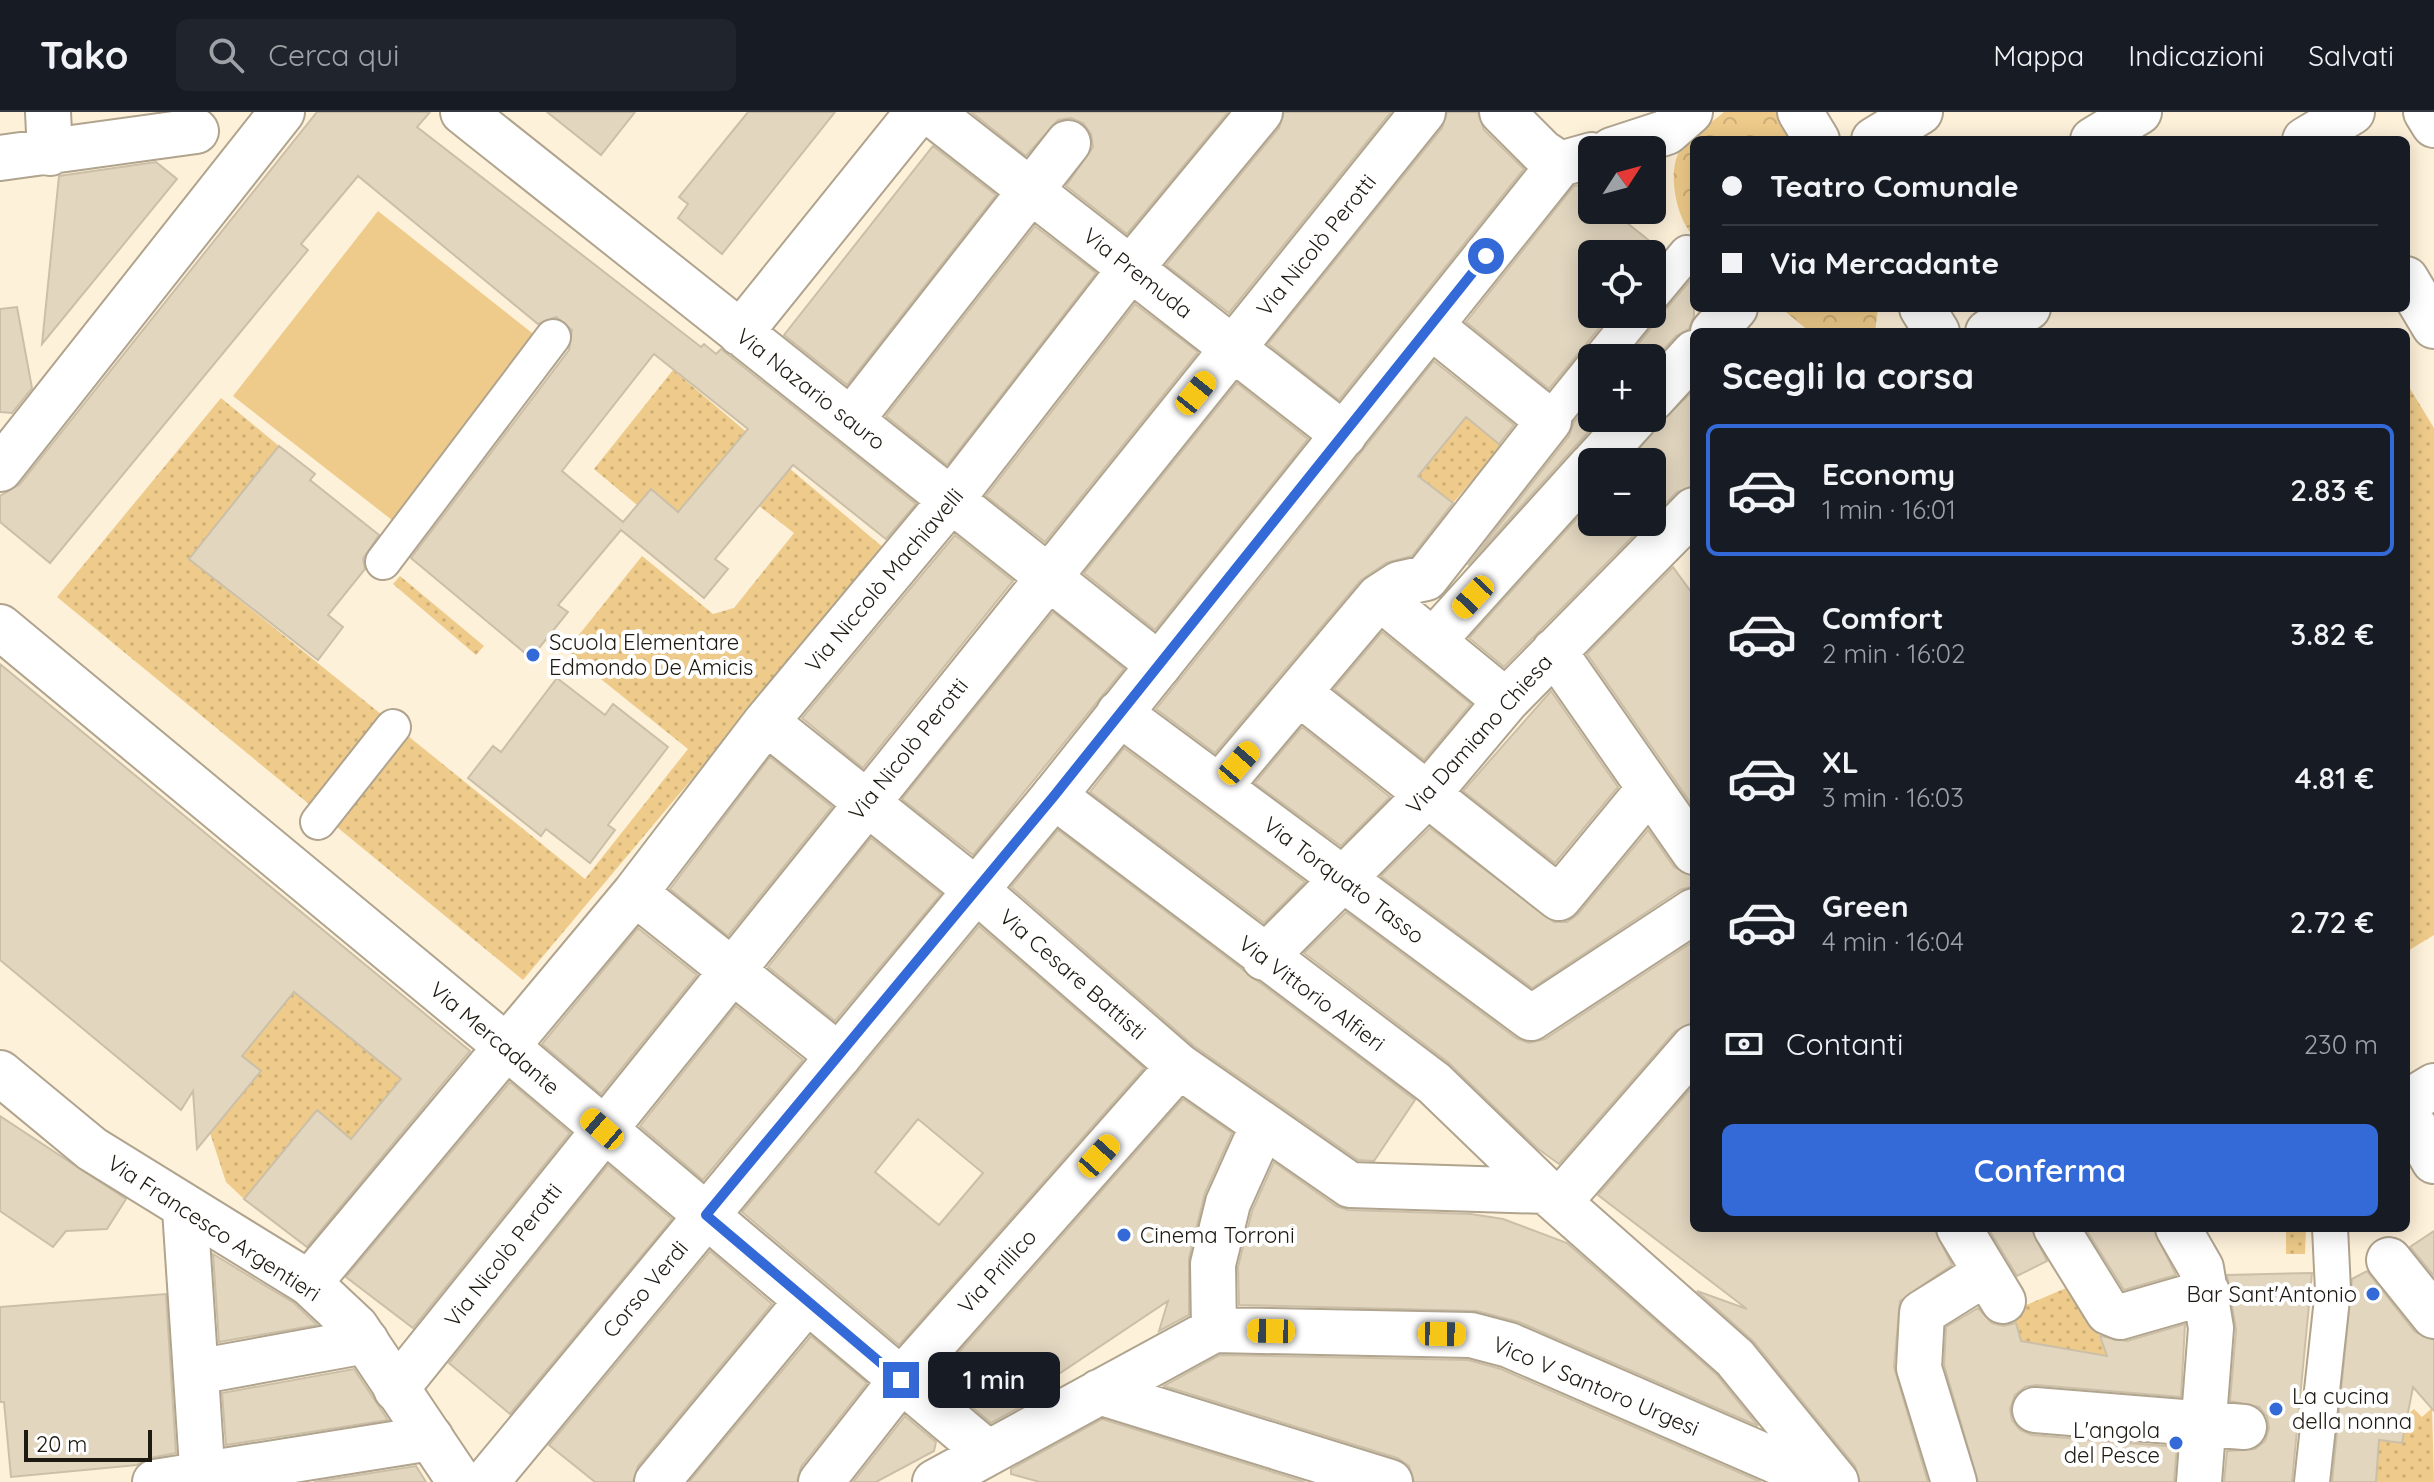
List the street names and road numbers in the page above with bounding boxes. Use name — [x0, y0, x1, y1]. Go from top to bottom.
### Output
street label: Via Nicolò Perotti — [1250, 168, 1382, 322]
street label: Via Premuda — [1078, 222, 1198, 324]
street label: Via Nazario sauro — [731, 322, 891, 456]
street label: Via Niccolò Machiavelli — [799, 482, 969, 678]
street label: Via Damiano Chiesa — [1400, 648, 1558, 820]
street label: Via Nicolò Perotti — [842, 672, 974, 826]
street label: Via Torquato Tasso — [1258, 810, 1430, 950]
street label: Via Cesare Battisti — [994, 903, 1152, 1045]
street label: Via Vittorio Alfieri — [1233, 929, 1391, 1057]
street label: Via Mercadante — [424, 975, 566, 1101]
street label: Via Francesco Argentieri — [102, 1149, 326, 1307]
street label: Via Nicolò Perotti — [438, 1178, 568, 1332]
street label: Via Prillico — [952, 1223, 1042, 1319]
street label: Corso Verdi — [596, 1235, 694, 1343]
street label: Vico V Santoro Urgesi — [1489, 1330, 1703, 1442]

